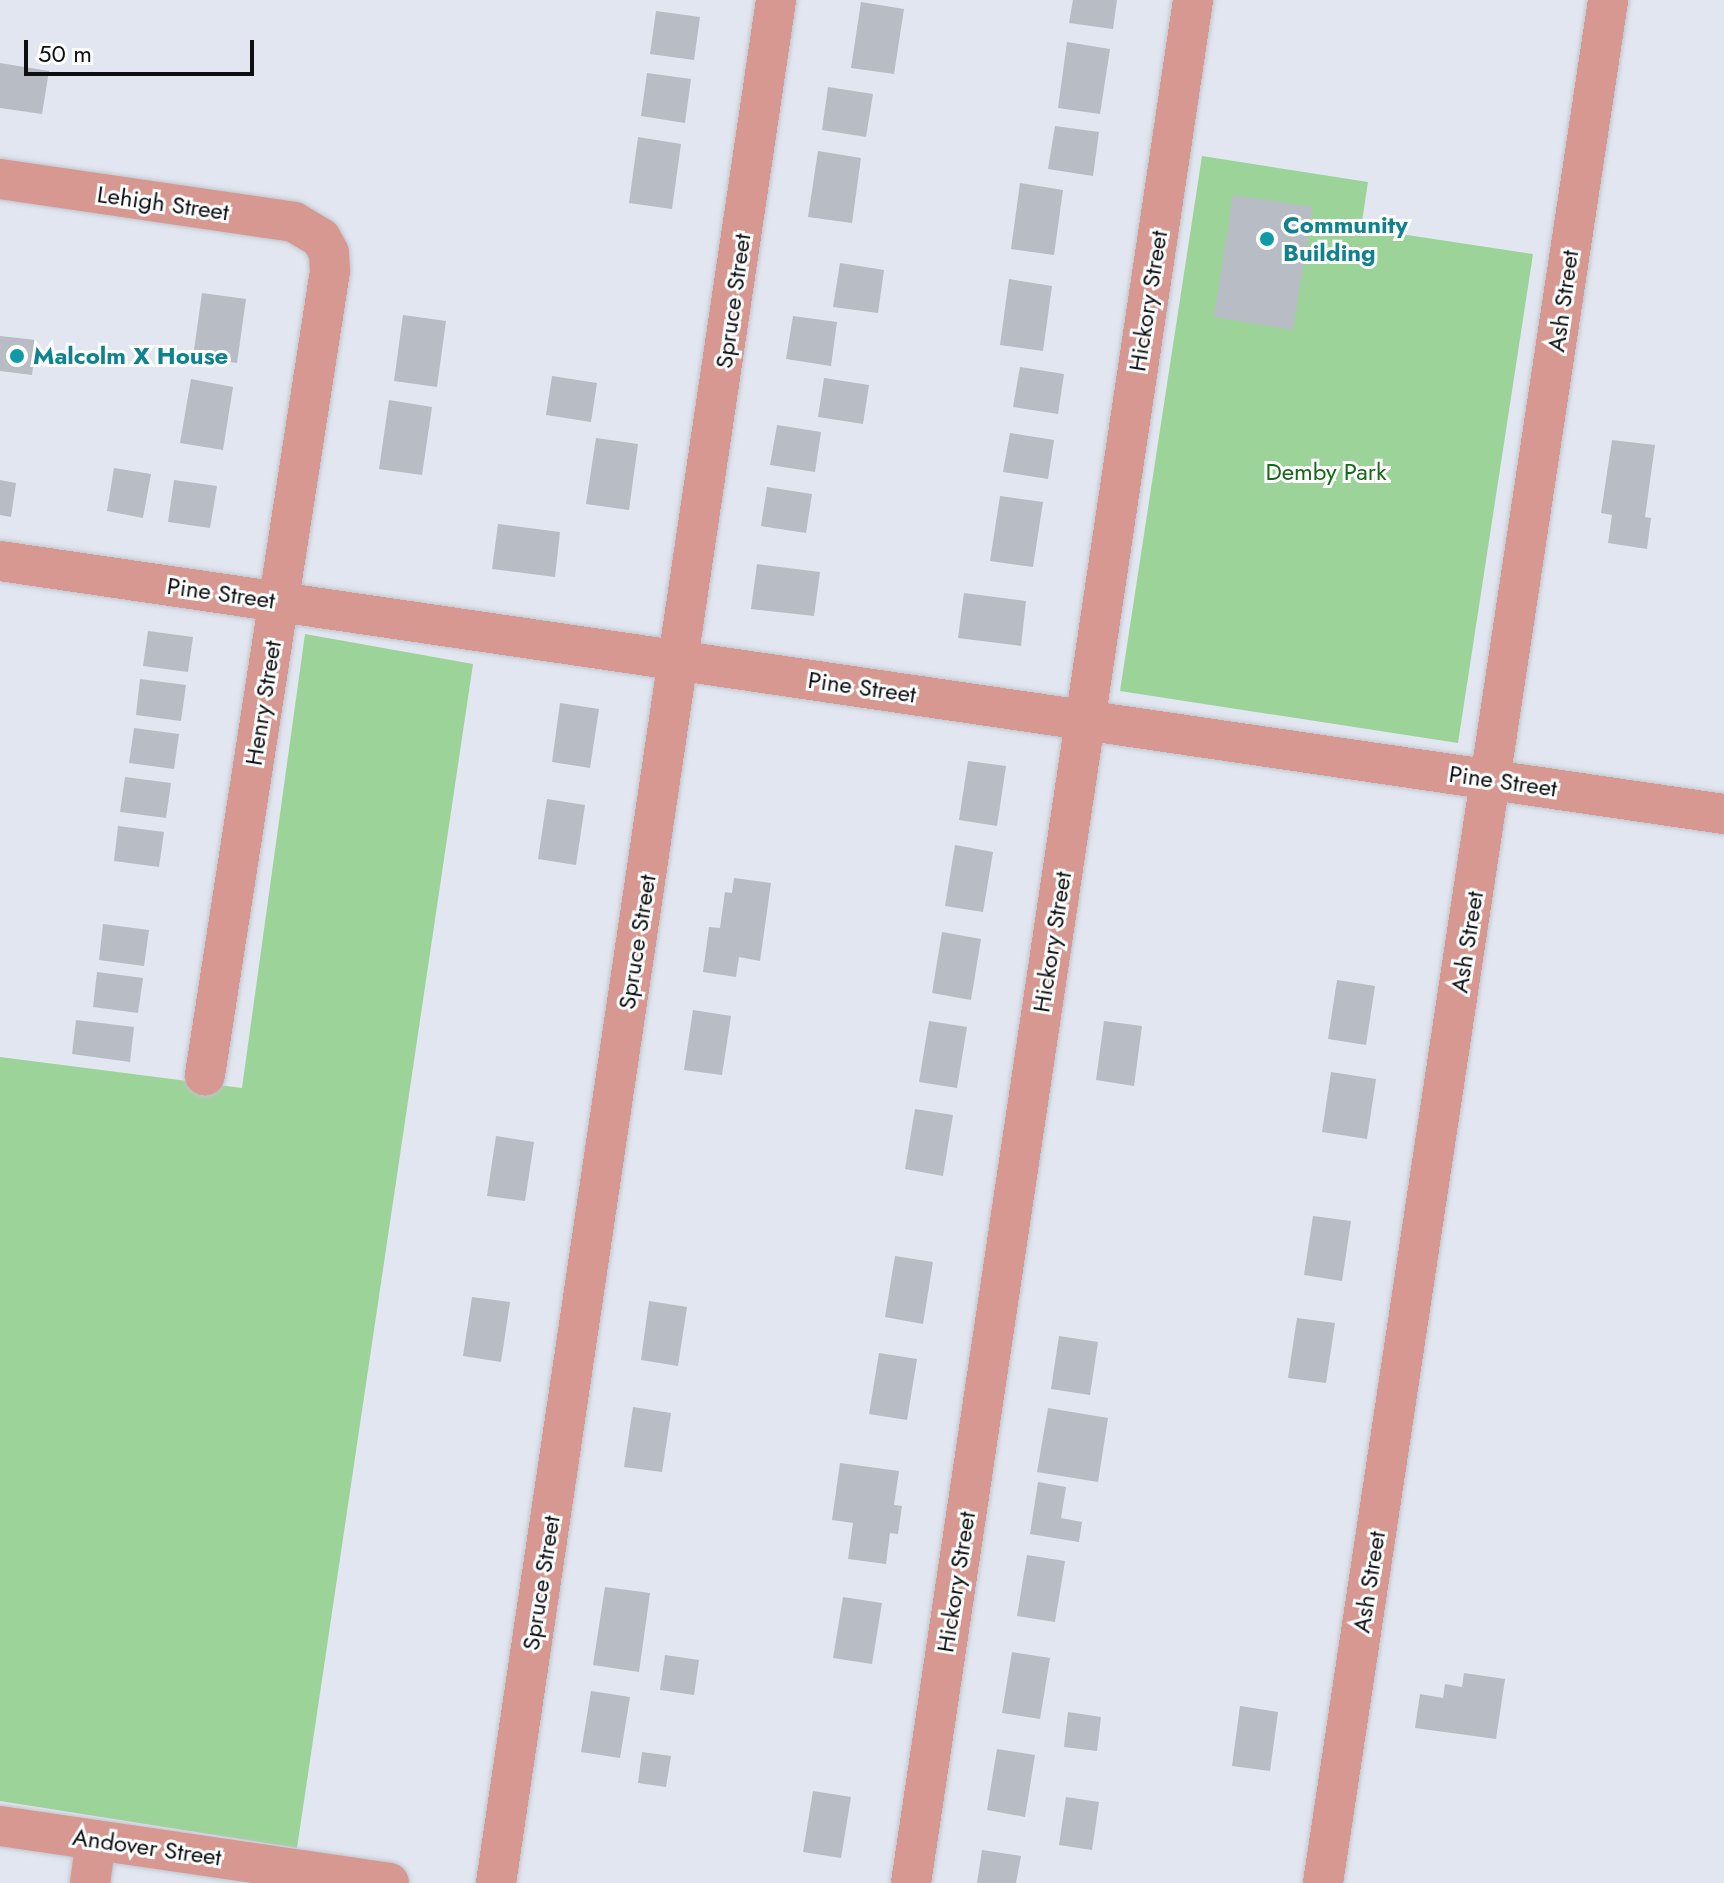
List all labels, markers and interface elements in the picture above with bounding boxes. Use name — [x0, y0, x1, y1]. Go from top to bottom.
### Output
scale bar — [28, 24, 258, 74]
text: 50 m — [38, 36, 92, 71]
street label: Lehigh Street — [95, 180, 231, 226]
place label: Community Building — [1283, 211, 1408, 267]
street label: Hickory Street — [1123, 229, 1173, 373]
marker: Community Building — [1258, 230, 1276, 248]
street label: Spruce Street — [709, 232, 757, 370]
street label: Ash Street — [1542, 248, 1584, 354]
place label: Malcolm X House — [33, 342, 228, 370]
marker: Malcolm X House — [8, 347, 26, 365]
park label: Demby Park — [1265, 458, 1387, 486]
street label: Pine Street — [165, 571, 277, 615]
street label: Henry Street — [239, 638, 287, 768]
street label: Pine Street — [806, 665, 918, 709]
street label: Pine Street — [1447, 759, 1559, 803]
street label: Hickory Street — [1027, 870, 1077, 1014]
street label: Spruce Street — [612, 873, 662, 1011]
street label: Ash Street — [1445, 889, 1489, 995]
street label: Hickory Street — [931, 1510, 981, 1654]
street label: Spruce Street — [516, 1514, 566, 1652]
street label: Ash Street — [1347, 1529, 1391, 1635]
street label: Andover Street — [71, 1822, 223, 1872]

